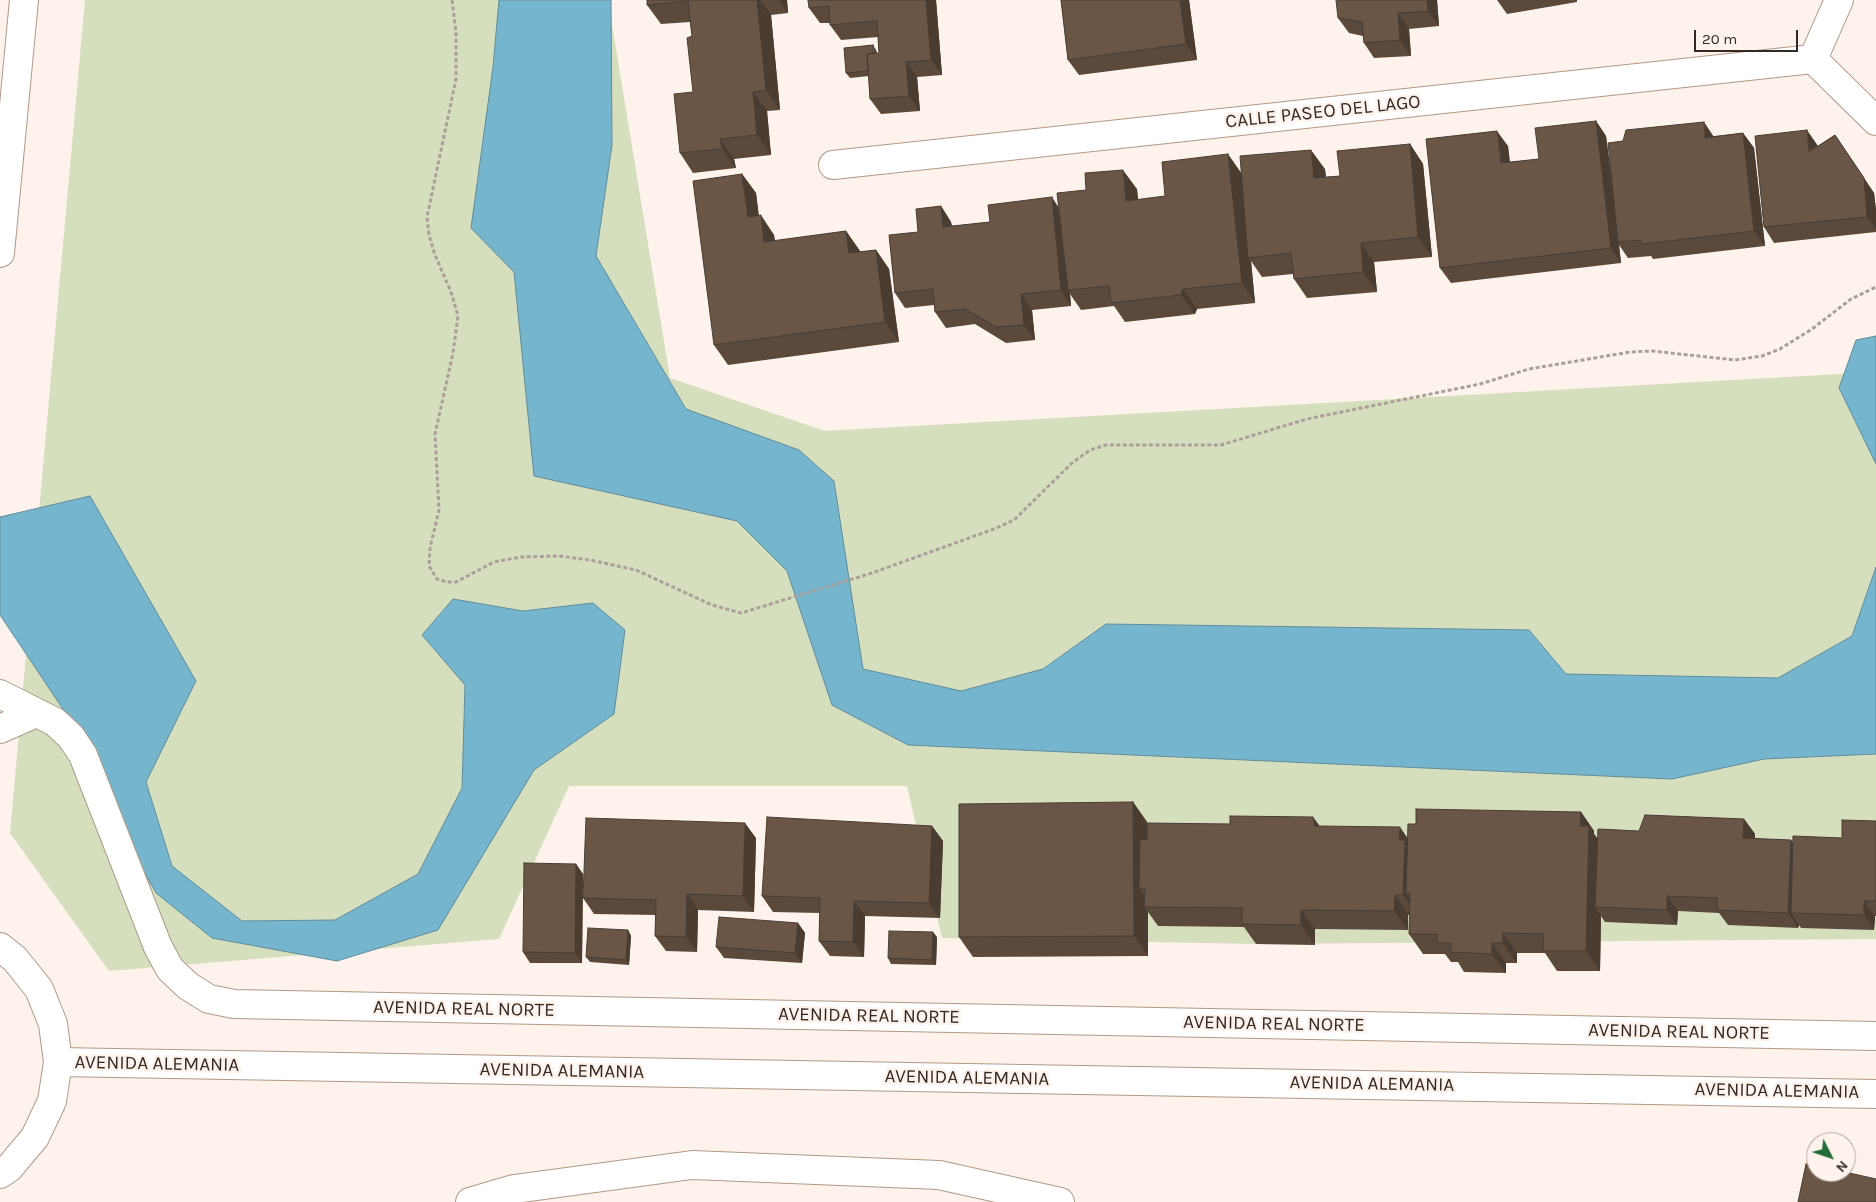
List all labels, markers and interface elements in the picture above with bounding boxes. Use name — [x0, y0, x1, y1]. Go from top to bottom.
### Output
scale bar — [1696, 20, 1800, 52]
text: 20 m — [1702, 30, 1737, 48]
street label: CALLE PASEO DEL LAGO — [1224, 90, 1422, 134]
street label: AVENIDA REAL NORTE — [373, 996, 555, 1022]
street label: AVENIDA REAL NORTE — [778, 1003, 960, 1029]
street label: AVENIDA REAL NORTE — [1183, 1011, 1365, 1037]
street label: AVENIDA REAL NORTE — [1588, 1019, 1770, 1045]
street label: AVENIDA ALEMANIA — [74, 1051, 240, 1077]
street label: AVENIDA ALEMANIA — [479, 1058, 645, 1084]
street label: AVENIDA ALEMANIA — [884, 1065, 1050, 1091]
street label: AVENIDA ALEMANIA — [1289, 1071, 1455, 1097]
street label: AVENIDA ALEMANIA — [1694, 1078, 1860, 1104]
north arrow — [1806, 1132, 1856, 1182]
text: N — [1832, 1157, 1852, 1176]

